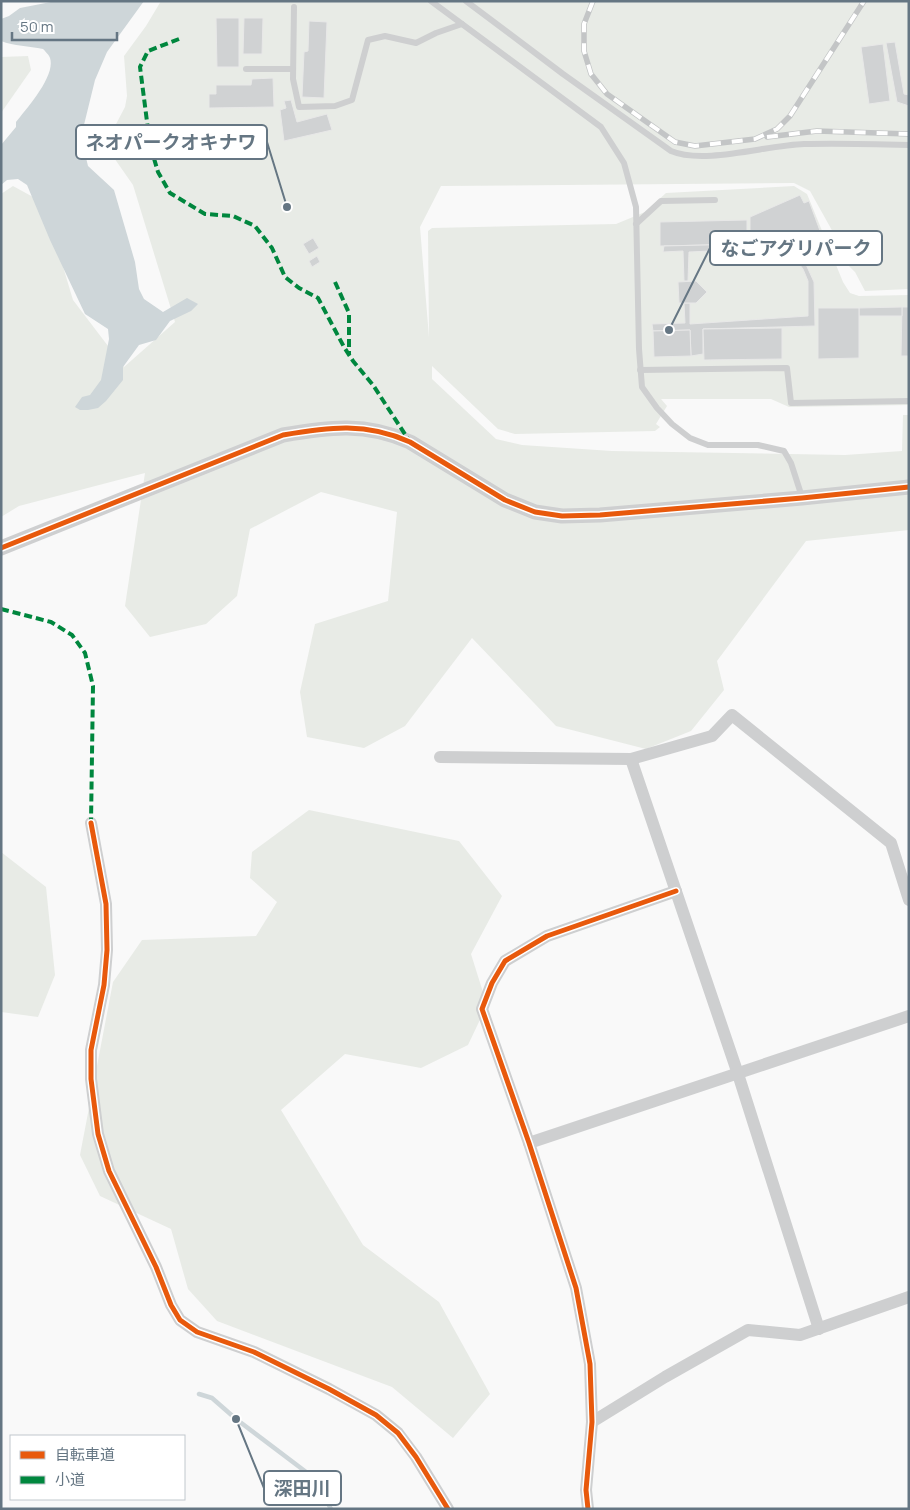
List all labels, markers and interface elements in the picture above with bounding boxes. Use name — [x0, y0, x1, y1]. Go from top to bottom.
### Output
scale bar — [12, 10, 118, 42]
text: 50 m — [20, 16, 54, 37]
callout: ネオパークオキナワ — [76, 125, 267, 159]
text: ネオパークオキナワ — [85, 129, 257, 155]
callout: なごアグリパーク — [710, 231, 882, 265]
text: なごアグリパーク — [720, 235, 872, 261]
legend — [10, 1435, 185, 1500]
text: 自転車道 — [55, 1444, 115, 1465]
text: 小道 — [55, 1469, 85, 1490]
callout: 深田川 — [264, 1471, 341, 1505]
text: 深田川 — [273, 1475, 331, 1501]

